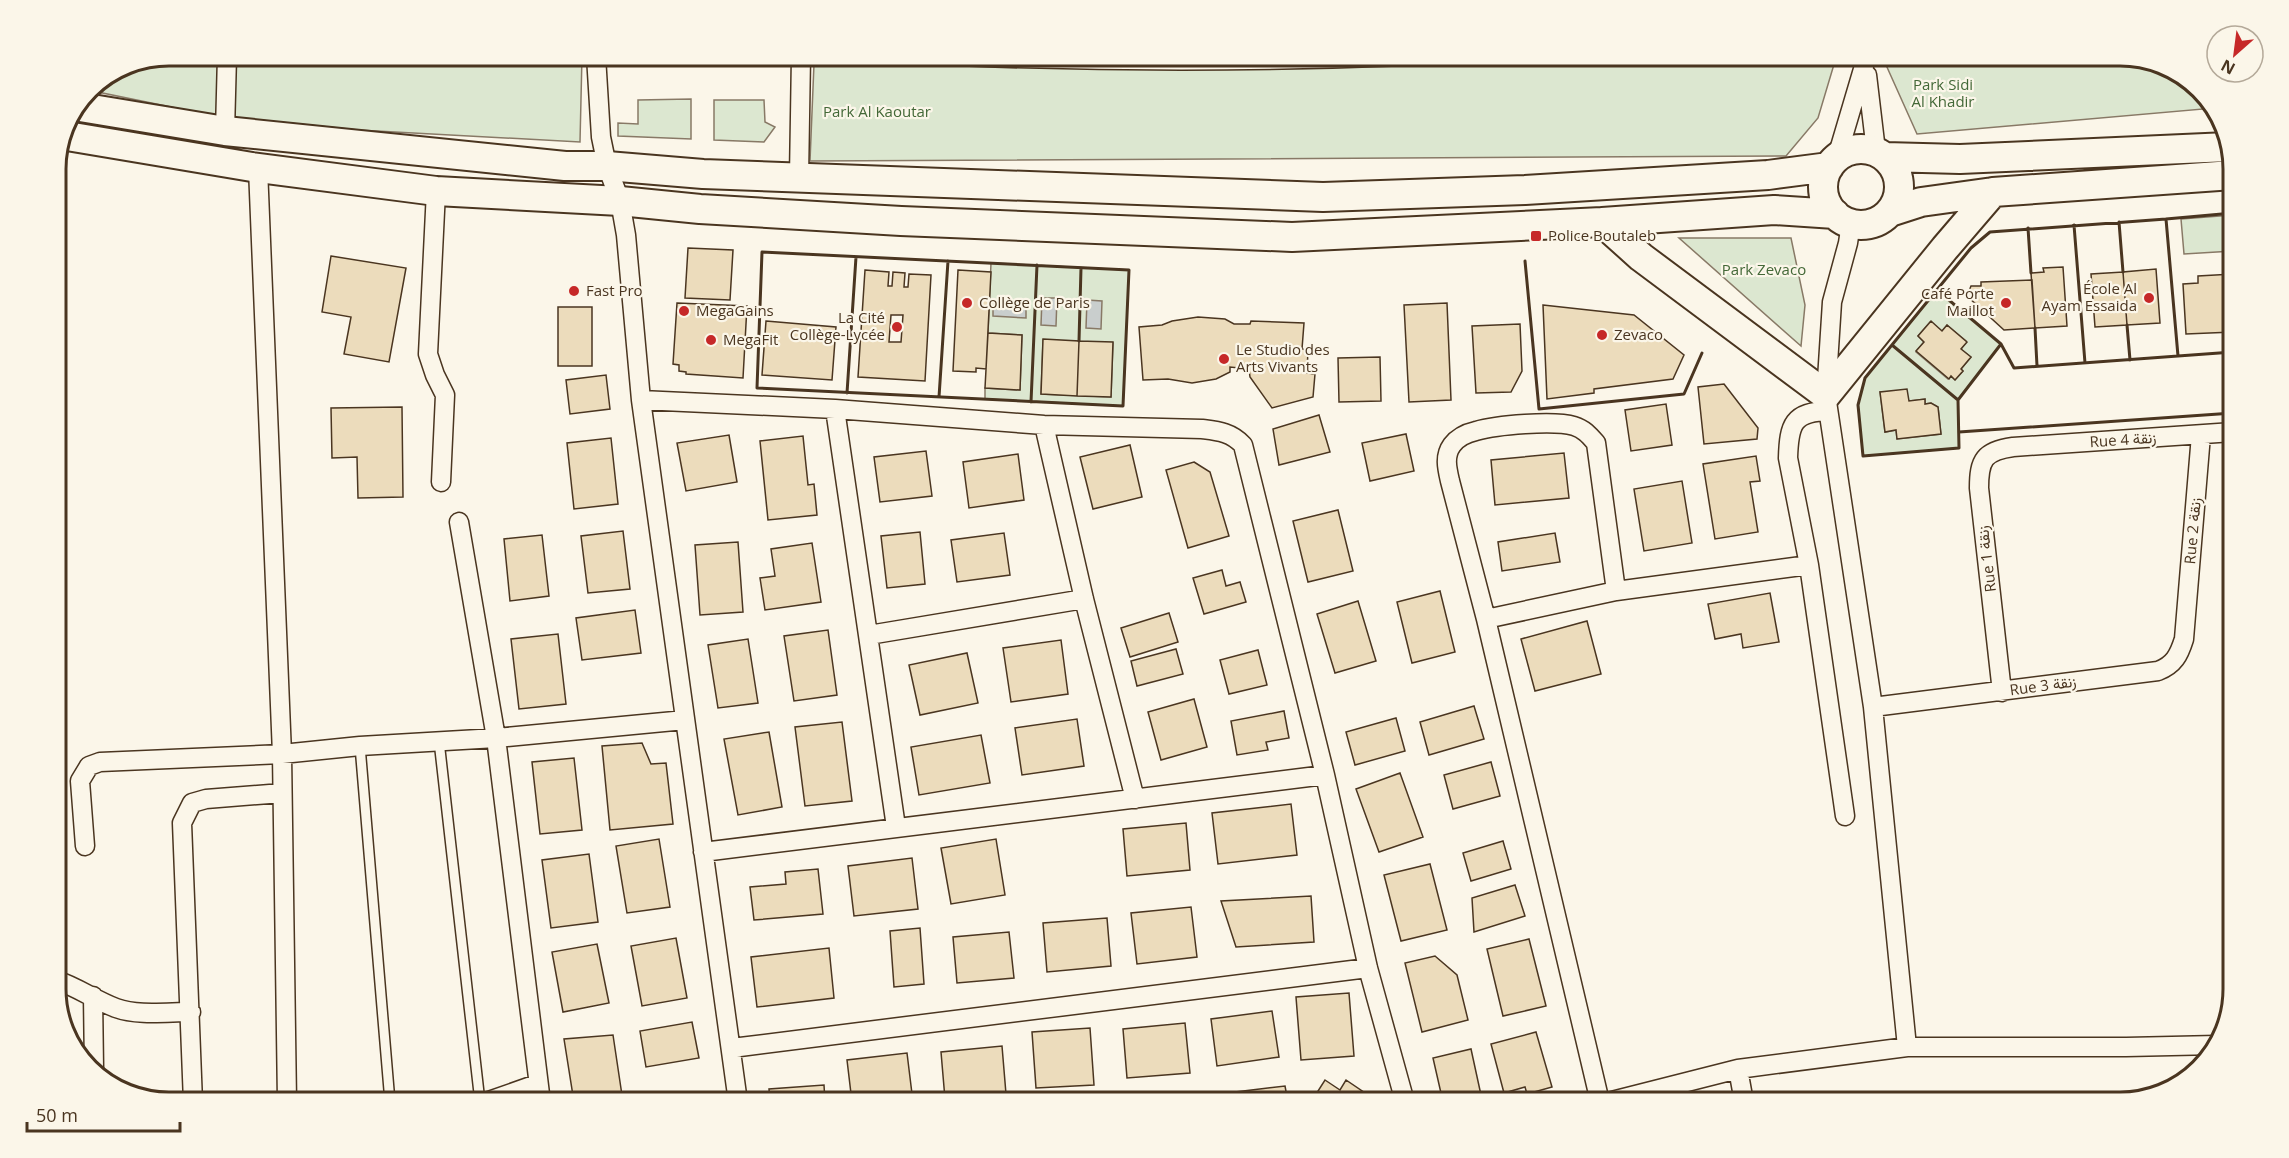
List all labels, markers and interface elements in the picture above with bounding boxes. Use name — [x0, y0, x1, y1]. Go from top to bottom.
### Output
north arrow — [2205, 24, 2265, 84]
text: N — [2217, 54, 2239, 80]
park label: Park Sidi Al Khadir — [1912, 74, 1974, 111]
park label: Park Al Kaoutar — [823, 101, 931, 121]
place label: Police Boutaleb — [1548, 225, 1656, 245]
marker: Police Boutaleb — [1529, 229, 1543, 243]
park label: Park Zevaco — [1722, 259, 1806, 279]
place label: École Al Ayam Essaida — [2042, 278, 2137, 315]
place label: Fast Pro — [586, 280, 643, 300]
place label: Café Porte Maillot — [1921, 283, 1994, 320]
marker: Fast Pro — [567, 284, 581, 298]
marker: École Al Ayam Essaida — [2142, 291, 2156, 305]
place label: Collège de Paris — [979, 292, 1090, 312]
marker: Collège de Paris — [960, 296, 974, 310]
marker: Café Porte Maillot — [1999, 296, 2013, 310]
place label: MegaGains — [696, 300, 774, 320]
marker: MegaGains — [677, 304, 691, 318]
place label: La Cité Collège-Lycée — [790, 307, 885, 344]
marker: La Cité Collège-Lycée — [890, 320, 904, 334]
place label: Zevaco — [1614, 324, 1663, 344]
marker: Zevaco — [1595, 328, 1609, 342]
place label: MegaFit — [723, 329, 778, 349]
marker: MegaFit — [704, 333, 718, 347]
place label: Le Studio des Arts Vivants — [1236, 339, 1330, 376]
marker: Le Studio des Arts Vivants — [1217, 352, 1231, 366]
street label: Rue 4 زنقة — [2089, 427, 2157, 451]
street label: Rue 2 زنقة — [2179, 497, 2205, 565]
street label: Rue 1 زنقة — [1972, 525, 2000, 594]
street label: Rue 3 زنقة — [2008, 670, 2077, 700]
scale bar — [27, 1095, 180, 1133]
text: 50 m — [36, 1103, 78, 1127]

